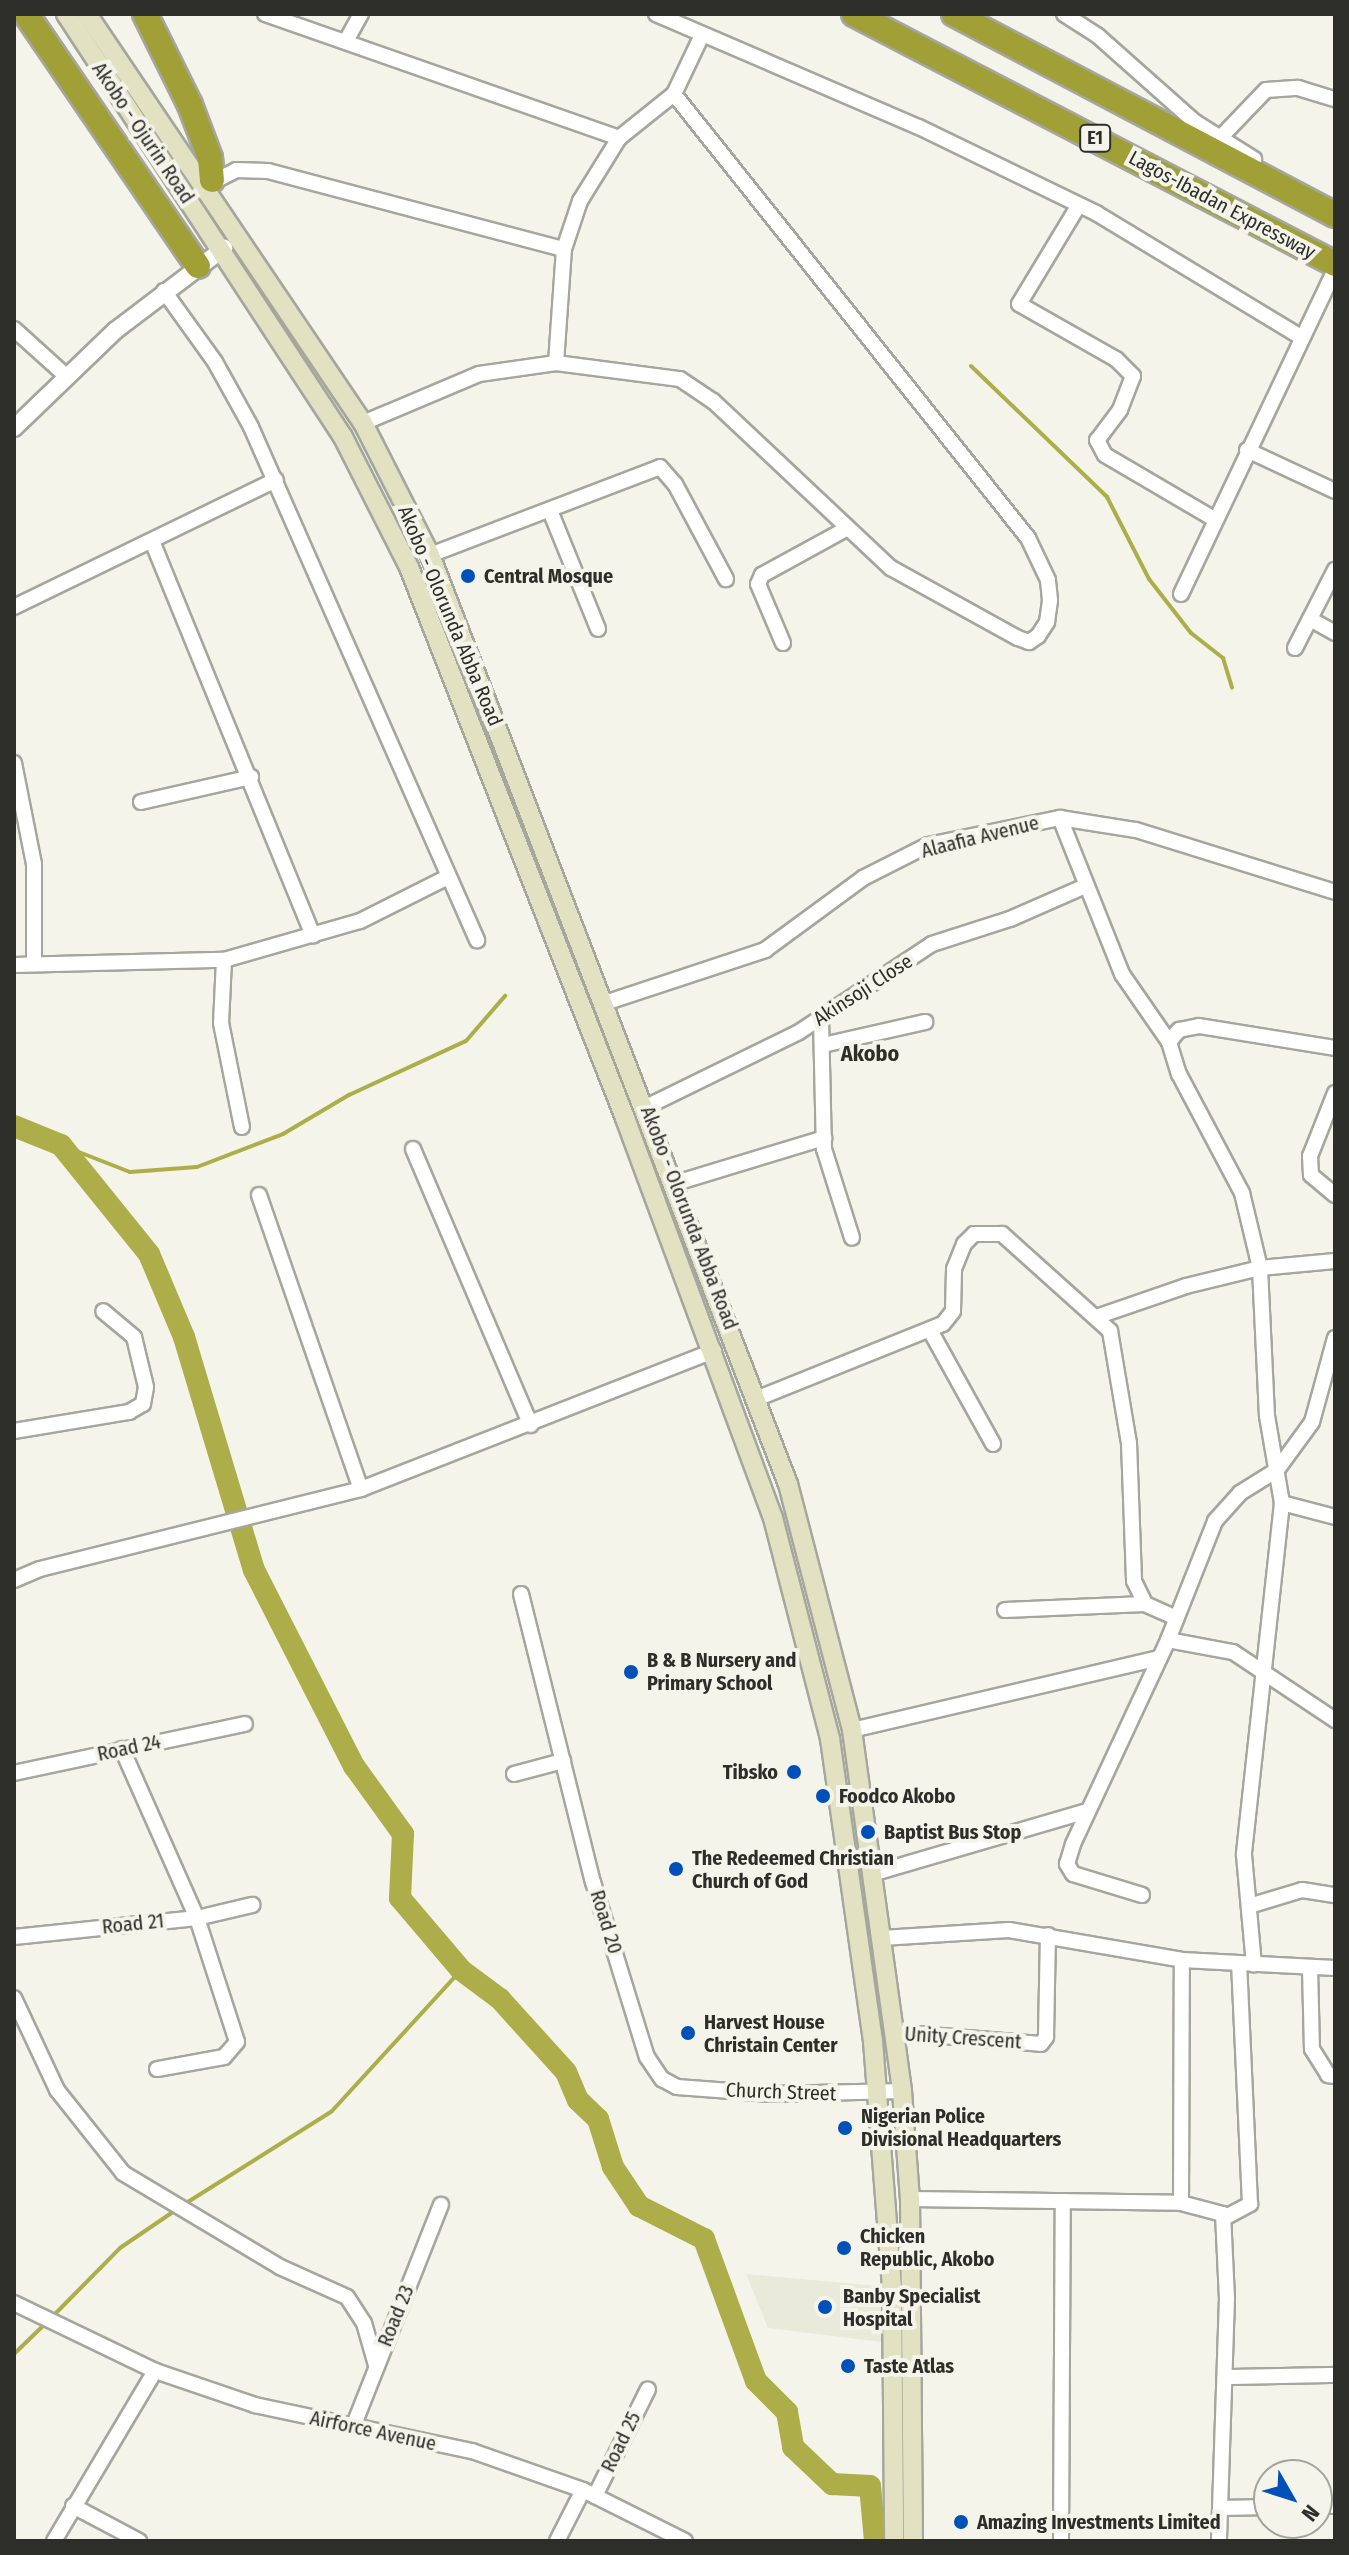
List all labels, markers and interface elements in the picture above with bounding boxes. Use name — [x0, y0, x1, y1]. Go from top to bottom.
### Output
street label: Akobo - Ojurin Road — [87, 58, 199, 208]
road number: E1 — [1079, 124, 1111, 152]
street label: Lagos-Ibadan Expressway — [1125, 146, 1319, 264]
street label: Akobo - Olorunda Abba Road — [393, 502, 507, 730]
place label: Central Mosque — [484, 564, 613, 588]
marker: Central Mosque — [459, 567, 477, 585]
street label: Alaafia Avenue — [919, 811, 1041, 863]
street label: Akinsoji Close — [809, 949, 917, 1031]
district label: Akobo — [841, 1041, 899, 1067]
street label: Akobo - Olorunda Abba Road — [635, 1103, 743, 1333]
place label: B & B Nursery and Primary School — [647, 1648, 796, 1695]
marker: B & B Nursery and Primary School — [622, 1663, 640, 1681]
street label: Road 24 — [95, 1730, 163, 1766]
place label: Tibsko — [723, 1760, 778, 1784]
marker: Tibsko — [785, 1763, 803, 1781]
place label: Foodco Akobo — [839, 1784, 956, 1808]
marker: Foodco Akobo — [814, 1787, 832, 1805]
place label: Baptist Bus Stop — [884, 1820, 1021, 1844]
marker: Baptist Bus Stop — [859, 1823, 877, 1841]
place label: The Redeemed Christian Church of God — [692, 1846, 894, 1893]
marker: The Redeemed Christian Church of God — [667, 1860, 685, 1878]
street label: Road 20 — [585, 1887, 627, 1957]
street label: Road 21 — [101, 1909, 165, 1939]
place label: Harvest House Christain Center — [704, 2010, 837, 2057]
street label: Unity Crescent — [904, 2022, 1022, 2054]
marker: Harvest House Christain Center — [679, 2024, 697, 2042]
street label: Church Street — [725, 2078, 837, 2106]
place label: Nigerian Police Divisional Headquarters — [861, 2104, 1061, 2151]
marker: Nigerian Police Divisional Headquarters — [836, 2119, 854, 2137]
place label: Chicken Republic, Akobo — [860, 2224, 994, 2271]
marker: Chicken Republic, Akobo — [835, 2239, 853, 2257]
street label: Road 23 — [373, 2282, 419, 2350]
place label: Banby Specialist Hospital — [843, 2284, 980, 2331]
marker: Banby Specialist Hospital — [814, 2296, 836, 2318]
place label: Taste Atlas — [864, 2354, 954, 2378]
marker: Taste Atlas — [839, 2357, 857, 2375]
street label: Airforce Avenue — [308, 2406, 438, 2456]
street label: Road 25 — [596, 2408, 646, 2476]
north arrow — [1253, 2459, 1333, 2539]
text: N — [1296, 2500, 1325, 2527]
place label: Amazing Investments Limited — [977, 2510, 1221, 2534]
marker: Amazing Investments Limited — [952, 2513, 970, 2531]

